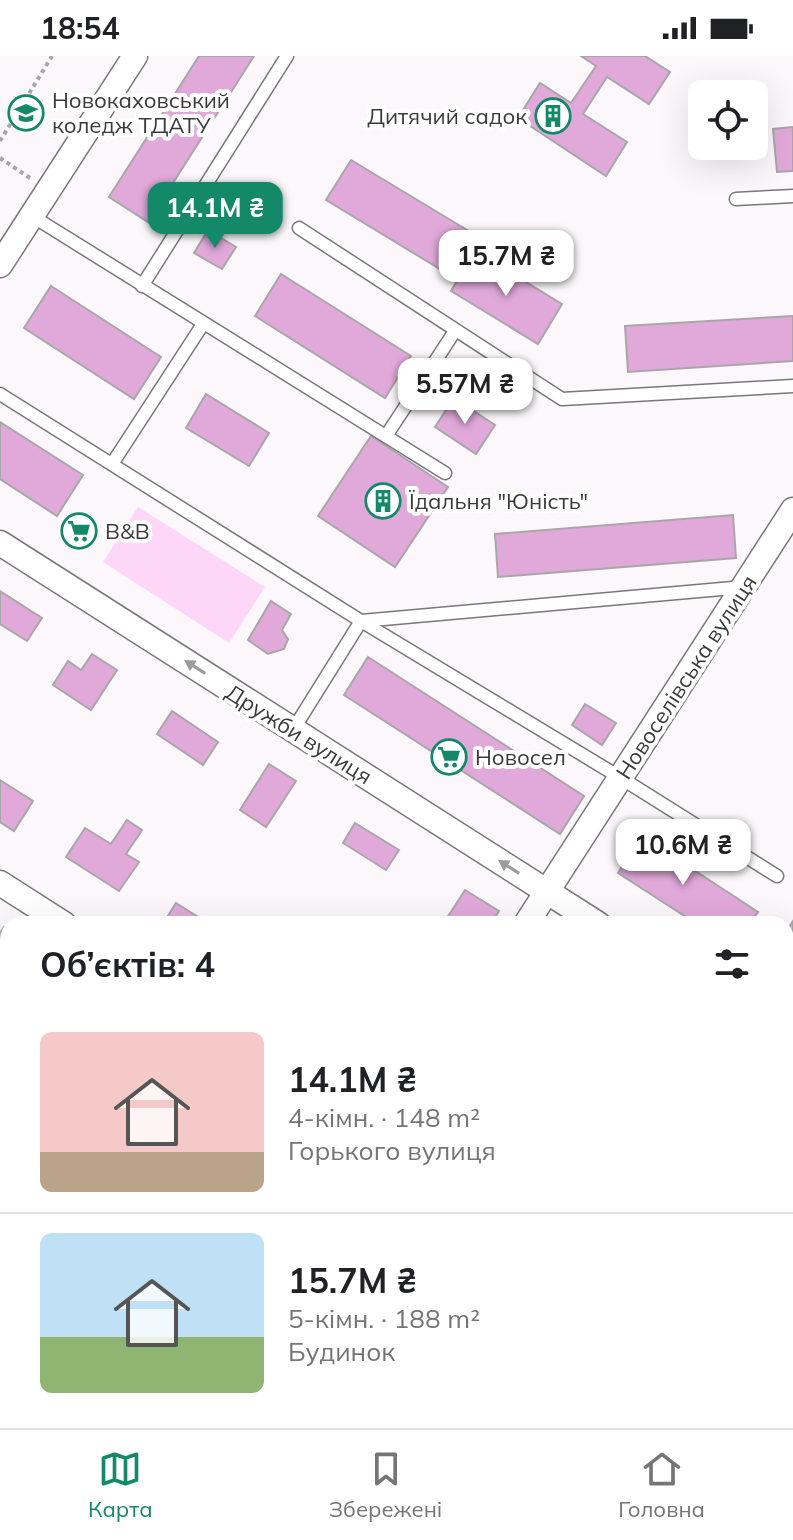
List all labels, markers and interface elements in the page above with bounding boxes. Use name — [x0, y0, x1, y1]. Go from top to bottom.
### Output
text: 18:54 — [40, 9, 119, 47]
map controls — [688, 80, 768, 160]
button: locate — [688, 80, 768, 160]
place label: Новокаховський коледж ТДАТУ — [52, 86, 230, 139]
school or university icon: Новокаховський коледж ТДАТУ — [7, 94, 45, 132]
building icon: Дитячий садок — [534, 97, 572, 135]
place label: Дитячий садок — [367, 102, 527, 130]
pin: 14.1M ₴ — [141, 182, 289, 250]
text: 14.1M ₴ — [166, 191, 264, 224]
pin: 15.7M ₴ — [432, 230, 580, 298]
text: 15.7M ₴ — [457, 239, 555, 272]
pin: 5.57M ₴ — [391, 358, 539, 426]
text: 5.57M ₴ — [416, 367, 514, 400]
building icon: Їдальня "Юність" — [364, 482, 402, 520]
place label: Їдальня "Юність" — [408, 487, 588, 515]
supermarket icon: В&В — [60, 512, 98, 550]
place label: В&В — [105, 517, 150, 545]
street label: Новоселівська вулиця — [609, 570, 763, 784]
one-way arrow — [184, 661, 206, 675]
street label: Дружби вулиця — [221, 678, 377, 790]
supermarket icon: Новосел — [430, 738, 468, 776]
place label: Новосел — [475, 743, 566, 771]
pin: 10.6M ₴ — [609, 819, 757, 887]
text: 10.6M ₴ — [634, 828, 732, 861]
one-way arrow — [498, 859, 519, 874]
icon: filters — [710, 942, 754, 986]
text: Об’єктів: 4 — [40, 943, 215, 986]
text: 14.1M ₴ — [288, 1058, 417, 1101]
icon: home — [104, 1064, 200, 1160]
text: 4-кімн. · 148 m² — [288, 1101, 480, 1134]
text: Горького вулиця — [288, 1134, 496, 1167]
text: 15.7M ₴ — [288, 1259, 417, 1302]
icon: home — [104, 1265, 200, 1361]
text: 5-кімн. · 188 m² — [288, 1302, 480, 1335]
text: Будинок — [288, 1335, 395, 1368]
tab: Карта — [88, 1447, 153, 1523]
tab: Збережені — [329, 1447, 442, 1523]
tab: Головна — [618, 1447, 705, 1523]

